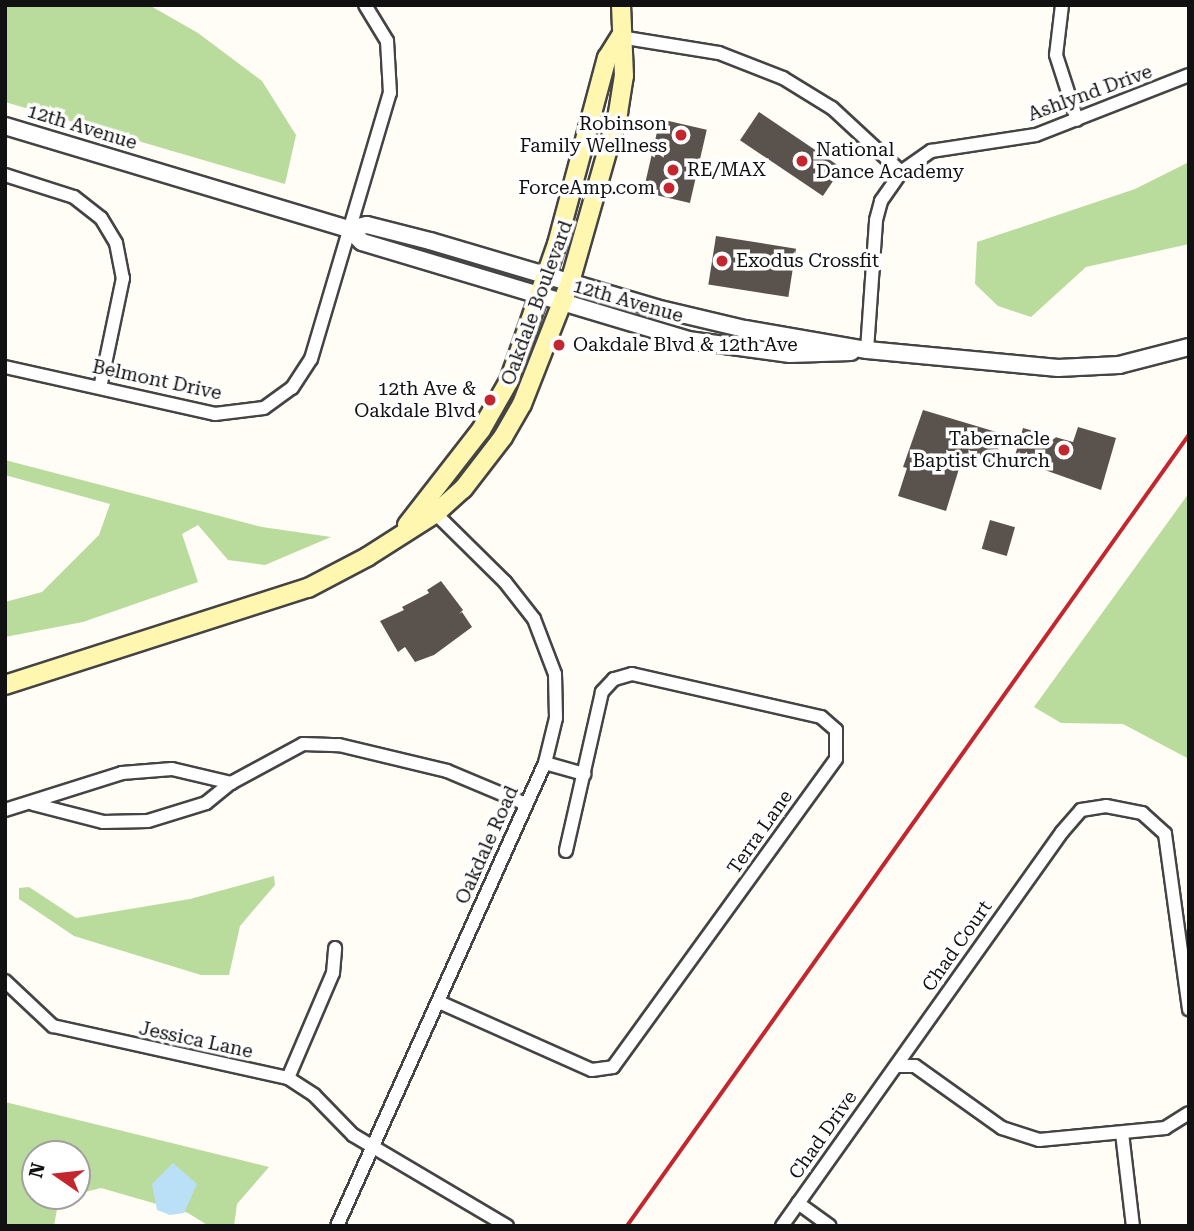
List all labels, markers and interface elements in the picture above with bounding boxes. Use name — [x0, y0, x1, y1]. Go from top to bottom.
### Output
street label: Ashlynd Drive — [1025, 60, 1155, 126]
street label: 12th Avenue — [24, 99, 140, 155]
place label: Robinson Family Wellness — [520, 113, 667, 157]
marker: Robinson Family Wellness — [673, 127, 689, 143]
place label: National Dance Academy — [816, 139, 964, 183]
marker: National Dance Academy — [794, 153, 810, 169]
place label: RE/MAX — [687, 159, 766, 181]
marker: RE/MAX — [665, 162, 681, 178]
place label: ForceAmp.com — [518, 177, 655, 199]
marker: ForceAmp.com — [661, 180, 677, 196]
street label: Oakdale Boulevard — [497, 218, 577, 388]
place label: Exodus Crossfit — [736, 250, 879, 272]
marker: Exodus Crossfit — [714, 253, 730, 269]
street label: 12th Avenue — [570, 274, 686, 328]
place label: Oakdale Blvd & 12th Ave — [573, 334, 798, 356]
marker: Oakdale Blvd & 12th Ave — [551, 337, 567, 353]
street label: Belmont Drive — [90, 355, 224, 405]
place label: 12th Ave & Oakdale Blvd — [354, 378, 476, 422]
marker: 12th Ave & Oakdale Blvd — [482, 392, 498, 408]
place label: Tabernacle Baptist Church — [912, 428, 1050, 472]
marker: Tabernacle Baptist Church — [1056, 442, 1072, 458]
street label: Oakdale Road — [451, 782, 523, 908]
street label: Terra Lane — [723, 786, 797, 878]
street label: Chad Court — [917, 896, 997, 996]
street label: Jessica Lane — [137, 1017, 255, 1063]
street label: Chad Drive — [784, 1086, 862, 1184]
north arrow — [21, 1140, 91, 1210]
text: N — [24, 1160, 50, 1180]

